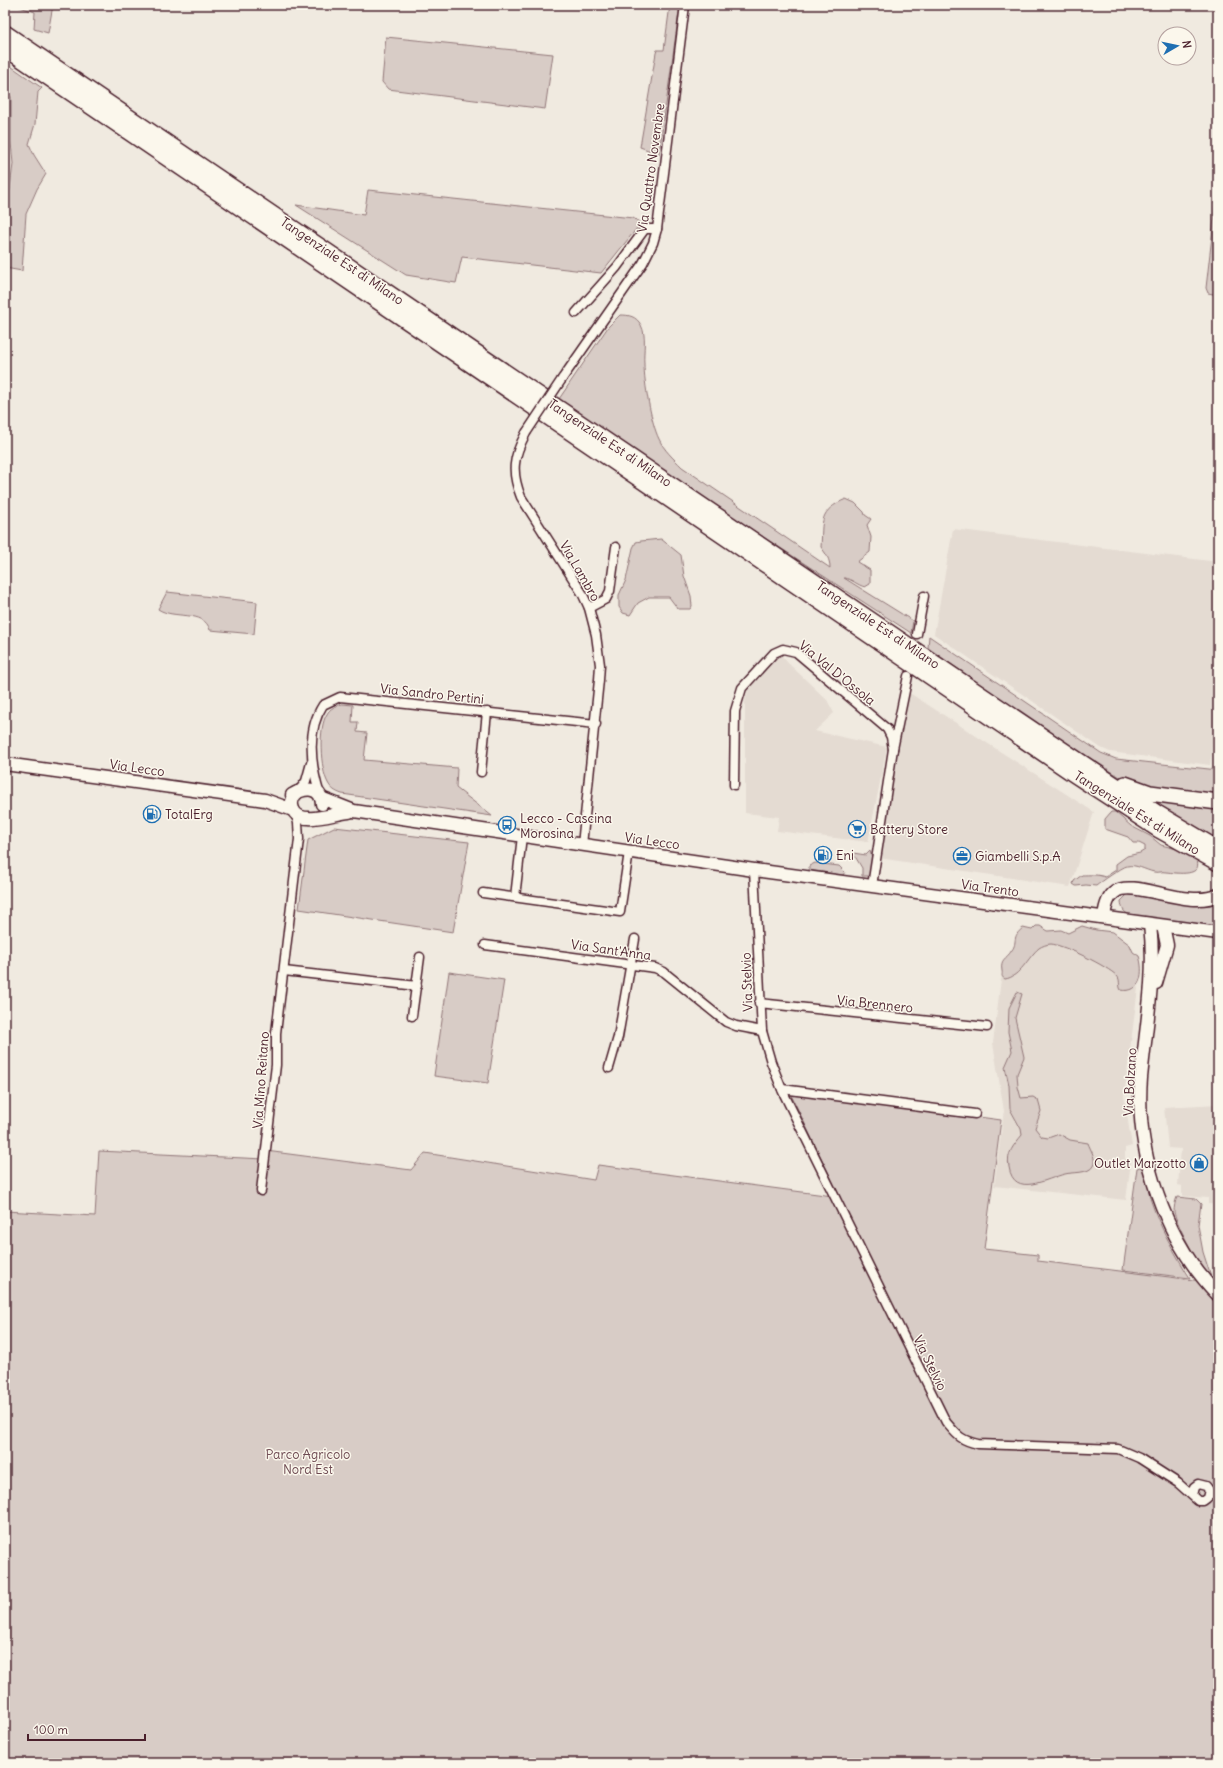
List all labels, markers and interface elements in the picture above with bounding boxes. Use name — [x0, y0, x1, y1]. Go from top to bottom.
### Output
north arrow — [1157, 26, 1197, 66]
text: N — [1179, 40, 1194, 49]
street label: Via Quattro Novembre — [633, 102, 669, 234]
street label: Tangenziale Est di Milano — [277, 213, 407, 309]
street label: Tangenziale Est di Milano — [545, 395, 675, 491]
street label: Via Lambro — [556, 538, 604, 604]
street label: Tangenziale Est di Milano — [813, 577, 943, 673]
street label: Via Val D'Ossola — [795, 637, 879, 709]
street label: Via Sandro Pertini — [379, 680, 485, 708]
street label: Via Lecco — [108, 756, 166, 780]
street label: Tangenziale Est di Milano — [1071, 767, 1203, 859]
fuel station icon: TotalErg — [142, 804, 162, 824]
place label: TotalErg — [165, 806, 213, 823]
place label: Lecco - Cascina Morosina — [520, 810, 612, 842]
bus stop icon: Lecco - Cascina Morosina — [497, 815, 517, 835]
supermarket icon: Battery Store — [847, 819, 867, 839]
place label: Battery Store — [870, 821, 948, 838]
street label: Via Lecco — [623, 829, 681, 853]
fuel station icon: Eni — [813, 845, 833, 865]
office icon: Giambelli S.p.A — [952, 846, 972, 866]
place label: Eni — [836, 847, 854, 864]
place label: Giambelli S.p.A — [975, 848, 1061, 865]
street label: Via Trento — [960, 876, 1020, 900]
street label: Via Sant'Anna — [570, 936, 652, 964]
street label: Via Stelvio — [737, 952, 757, 1012]
street label: Via Brennero — [836, 992, 914, 1016]
street label: Via Mino Reitano — [249, 1031, 273, 1129]
street label: Via Bolzano — [1120, 1047, 1140, 1117]
shop icon: Outlet Marzotto — [1189, 1153, 1209, 1173]
place label: Outlet Marzotto — [1094, 1155, 1186, 1172]
street label: Via Stelvio — [909, 1333, 951, 1393]
park label: Parco Agricolo Nord Est — [266, 1446, 350, 1478]
scale bar — [28, 1716, 145, 1742]
text: 100 m — [34, 1722, 68, 1737]

